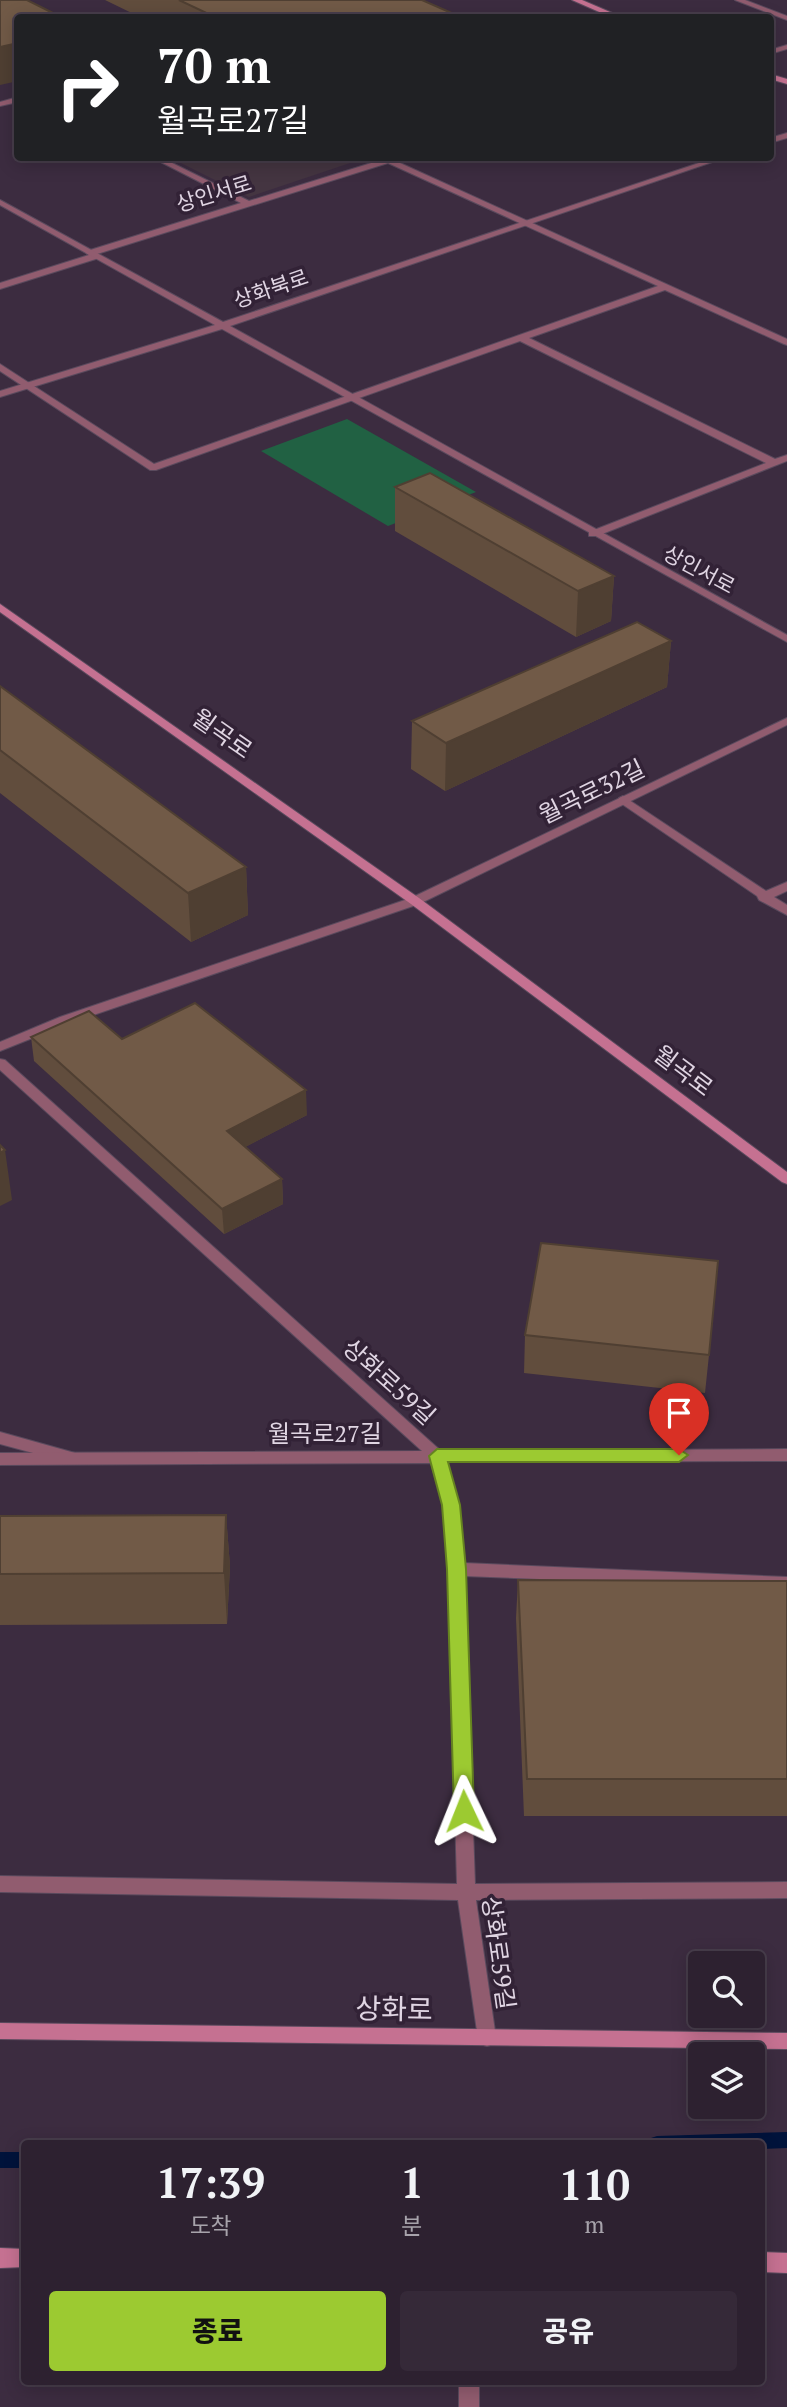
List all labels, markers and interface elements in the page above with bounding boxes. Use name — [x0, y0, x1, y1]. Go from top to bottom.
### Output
text: 70 m — [157, 32, 271, 97]
icon: right — [42, 42, 133, 133]
text: 월곡로27길 — [157, 99, 309, 141]
street label: 상인서로 — [173, 168, 255, 218]
street label: 상화북로 — [230, 262, 312, 314]
street label: 상인서로 — [659, 539, 740, 600]
street label: 월곡로 — [186, 701, 259, 765]
street label: 월곡로32길 — [533, 752, 650, 830]
street label: 월곡로 — [648, 1037, 720, 1103]
street label: 상화로59길 — [337, 1331, 443, 1431]
pin — [649, 1383, 709, 1455]
icon: arrive — [660, 1394, 698, 1432]
street label: 월곡로27길 — [268, 1417, 382, 1449]
position arrow — [427, 1774, 501, 1848]
street label: 상화로59길 — [475, 1894, 523, 2011]
map controls — [688, 1951, 765, 2119]
button: search — [688, 1951, 765, 2028]
street label: 상화로 — [355, 1989, 433, 2028]
button: layers — [688, 2042, 765, 2119]
text: 17:39 — [156, 2154, 265, 2210]
text: 1 — [400, 2154, 424, 2210]
text: 110 — [559, 2156, 630, 2212]
text: m — [585, 2209, 604, 2240]
text: 도착 — [189, 2210, 232, 2241]
text: 분 — [401, 2210, 423, 2241]
button: 종료 — [49, 2291, 386, 2371]
button: 공유 — [400, 2291, 737, 2371]

